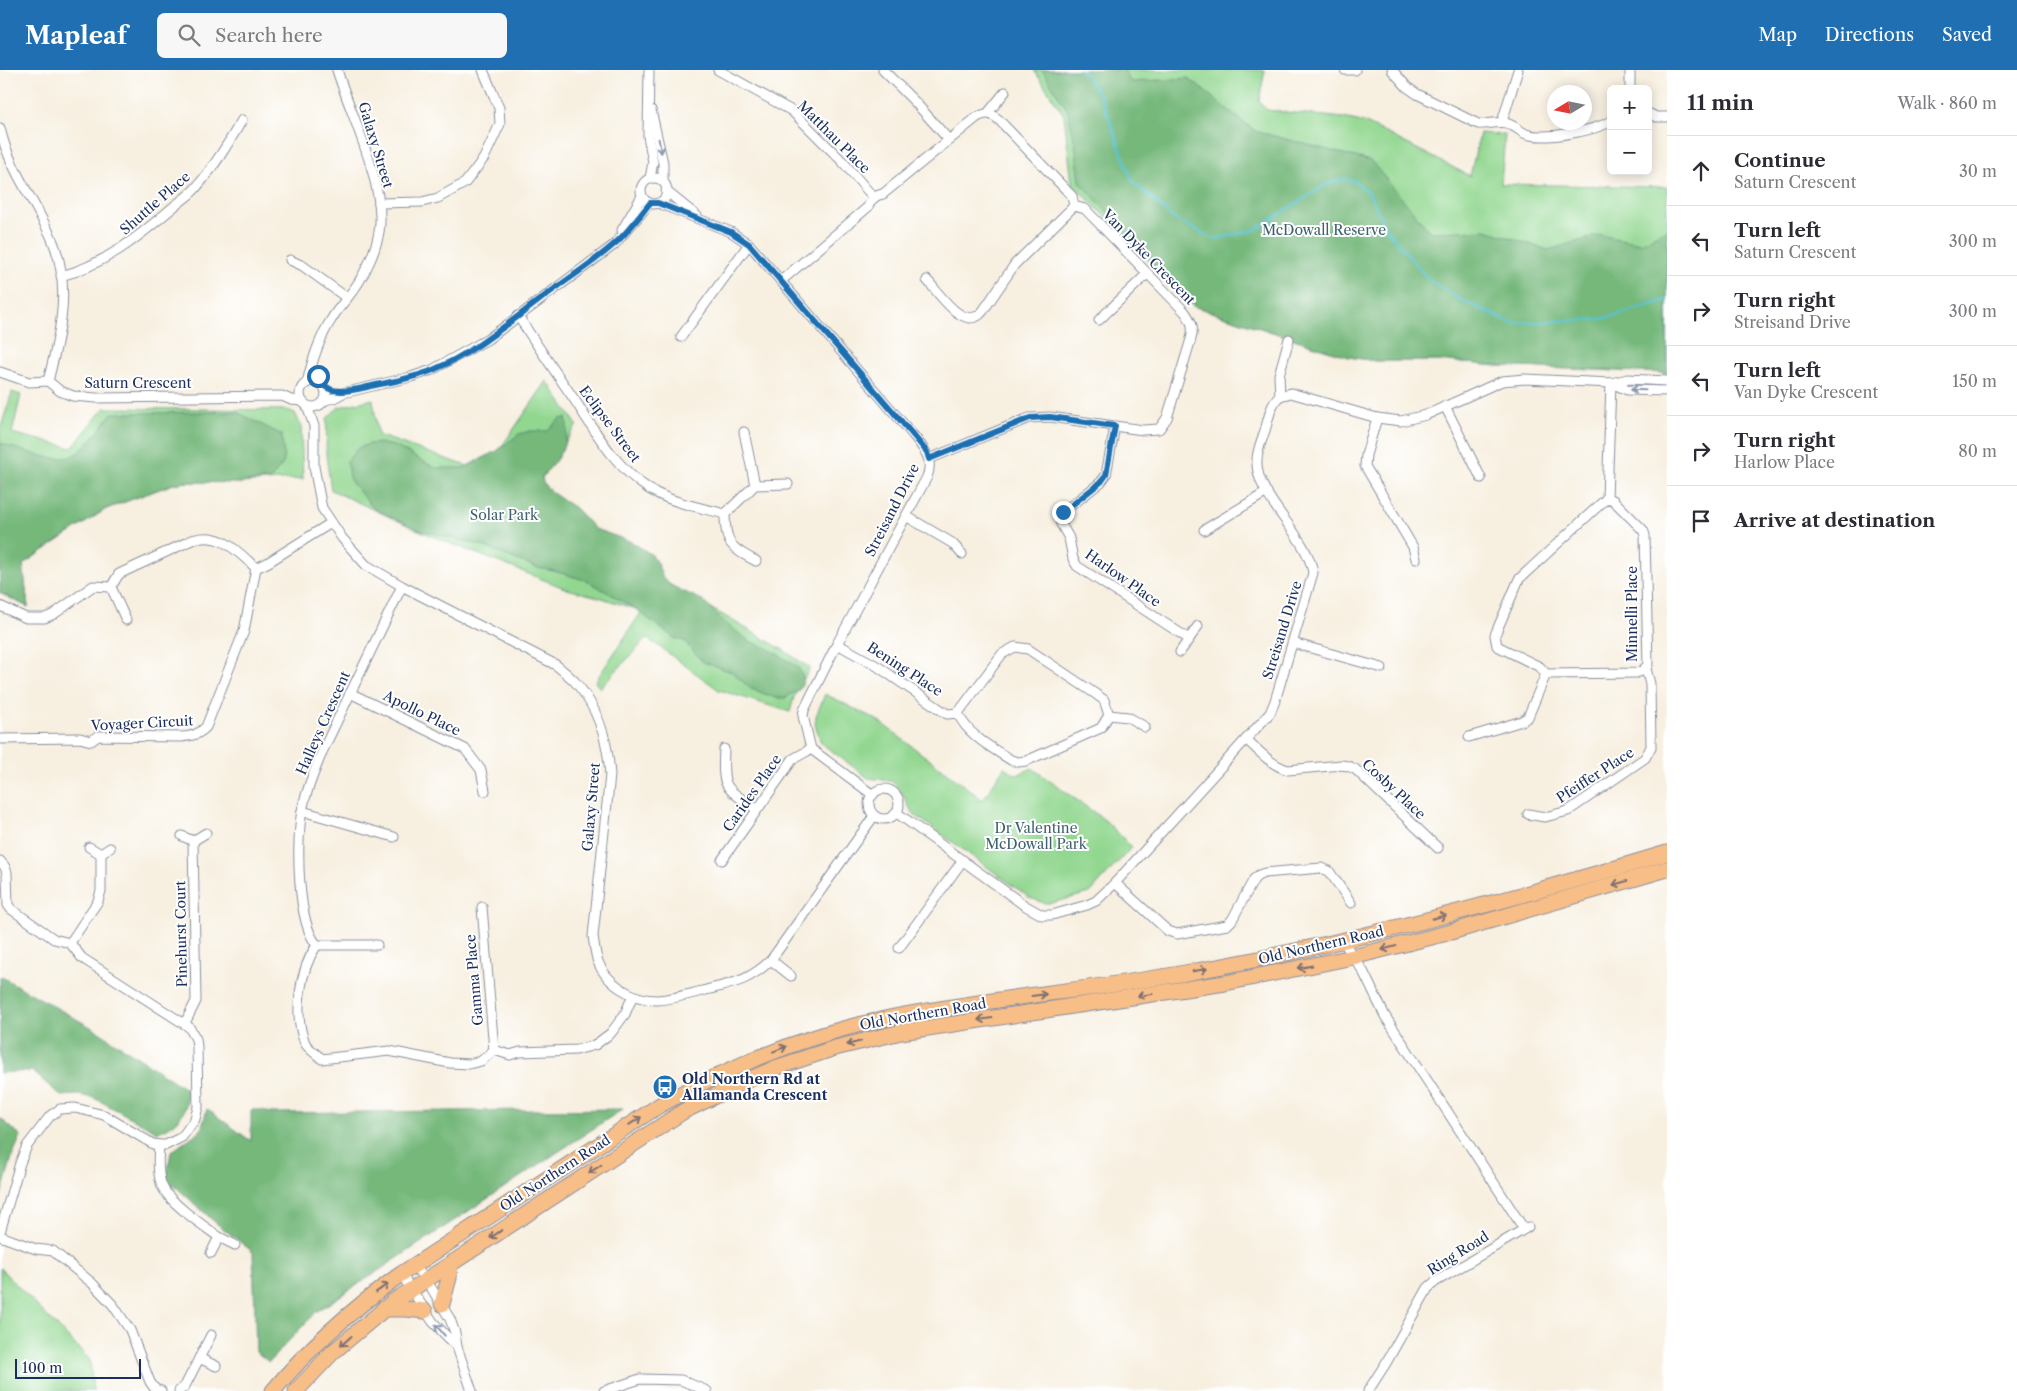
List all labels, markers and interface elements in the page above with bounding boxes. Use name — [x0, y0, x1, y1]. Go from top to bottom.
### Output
search box — [157, 13, 507, 58]
text: Mapleaf — [25, 21, 127, 50]
icon: search — [175, 21, 203, 49]
text: Search here — [215, 24, 323, 47]
text: Map — [1758, 24, 1797, 46]
text: Directions — [1825, 24, 1914, 46]
text: Saved — [1942, 24, 1992, 46]
north arrow — [1547, 85, 1592, 130]
map controls — [1607, 85, 1652, 175]
button: + — [1607, 85, 1652, 130]
text: 11 min — [1687, 90, 1754, 115]
text: Walk · 860 m — [1898, 93, 1997, 113]
street label: Matthau Place — [794, 97, 874, 177]
street label: Galaxy Street — [354, 100, 398, 190]
button: − — [1607, 130, 1652, 175]
one-way arrow — [656, 137, 665, 153]
text: Continue — [1734, 149, 1826, 172]
icon: ahead — [1687, 157, 1715, 185]
text: 30 m — [1959, 161, 1997, 181]
street label: Shuttle Place — [116, 167, 194, 238]
text: Saturn Crescent — [1734, 172, 1856, 192]
street label: Van Dyke Crescent — [1098, 205, 1199, 309]
text: Turn left — [1734, 219, 1821, 242]
park label: McDowall Reserve — [1262, 221, 1386, 239]
icon: left — [1687, 227, 1715, 255]
text: 300 m — [1949, 231, 1997, 251]
text: Saturn Crescent — [1734, 242, 1856, 262]
text: Turn right — [1734, 289, 1835, 312]
icon: right — [1687, 297, 1715, 325]
text: 300 m — [1949, 301, 1997, 321]
text: Streisand Drive — [1734, 312, 1851, 332]
text: Turn left — [1734, 359, 1821, 382]
route start — [307, 365, 330, 388]
icon: left — [1687, 367, 1715, 395]
text: 150 m — [1952, 371, 1997, 391]
street label: Saturn Crescent — [84, 374, 192, 392]
street label: Eclipse Street — [575, 382, 645, 466]
text: Van Dyke Crescent — [1734, 382, 1878, 402]
one-way arrow — [1630, 385, 1646, 395]
text: Turn right — [1734, 429, 1835, 452]
icon: right — [1687, 437, 1715, 465]
text: 80 m — [1958, 441, 1997, 461]
text: Harlow Place — [1734, 452, 1835, 472]
street label: Streisand Drive — [861, 460, 923, 560]
route end — [1052, 501, 1075, 524]
park label: Solar Park — [470, 506, 539, 524]
icon: arrive — [1687, 507, 1715, 535]
text: Arrive at destination — [1734, 509, 1935, 532]
street label: Harlow Place — [1082, 545, 1164, 611]
street label: Minnelli Place — [1623, 566, 1641, 662]
street label: Streisand Drive — [1258, 578, 1306, 681]
street label: Bening Place — [864, 638, 946, 700]
street label: Halleys Crescent — [292, 668, 354, 778]
street label: Apollo Place — [379, 686, 464, 740]
street label: Voyager Circuit — [89, 711, 194, 735]
street label: Pfeiffer Place — [1553, 743, 1637, 807]
street label: Carides Place — [719, 751, 785, 835]
street label: Cosby Place — [1358, 755, 1430, 823]
street label: Galaxy Street — [578, 762, 604, 852]
park label: Dr Valentine McDowall Park — [985, 819, 1088, 853]
one-way arrow — [1613, 878, 1629, 888]
street label: Pinehurst Court — [171, 880, 191, 988]
one-way arrow — [1431, 912, 1447, 921]
street label: Old Northern Road — [1257, 922, 1386, 968]
street label: Gamma Place — [461, 933, 487, 1026]
one-way arrow — [1381, 944, 1397, 953]
one-way arrow — [1298, 963, 1314, 972]
one-way arrow — [1191, 965, 1207, 975]
one-way arrow — [1031, 990, 1047, 1000]
one-way arrow — [1138, 991, 1154, 1001]
street label: Old Northern Road — [858, 994, 988, 1034]
one-way arrow — [977, 1014, 993, 1024]
one-way arrow — [846, 1039, 862, 1048]
one-way arrow — [772, 1044, 787, 1053]
place label: Old Northern Rd at Allamanda Crescent — [681, 1070, 828, 1104]
bus stop icon: Old Northern Rd at Allamanda Crescent — [652, 1074, 678, 1100]
one-way arrow — [628, 1116, 642, 1126]
street label: Old Northern Road — [496, 1130, 614, 1215]
one-way arrow — [588, 1163, 602, 1174]
street label: Ring Road — [1424, 1227, 1492, 1279]
one-way arrow — [489, 1229, 503, 1239]
one-way arrow — [375, 1283, 389, 1293]
one-way arrow — [434, 1324, 445, 1337]
one-way arrow — [339, 1335, 352, 1346]
scale bar — [15, 1356, 141, 1379]
text: 100 m — [22, 1359, 62, 1377]

